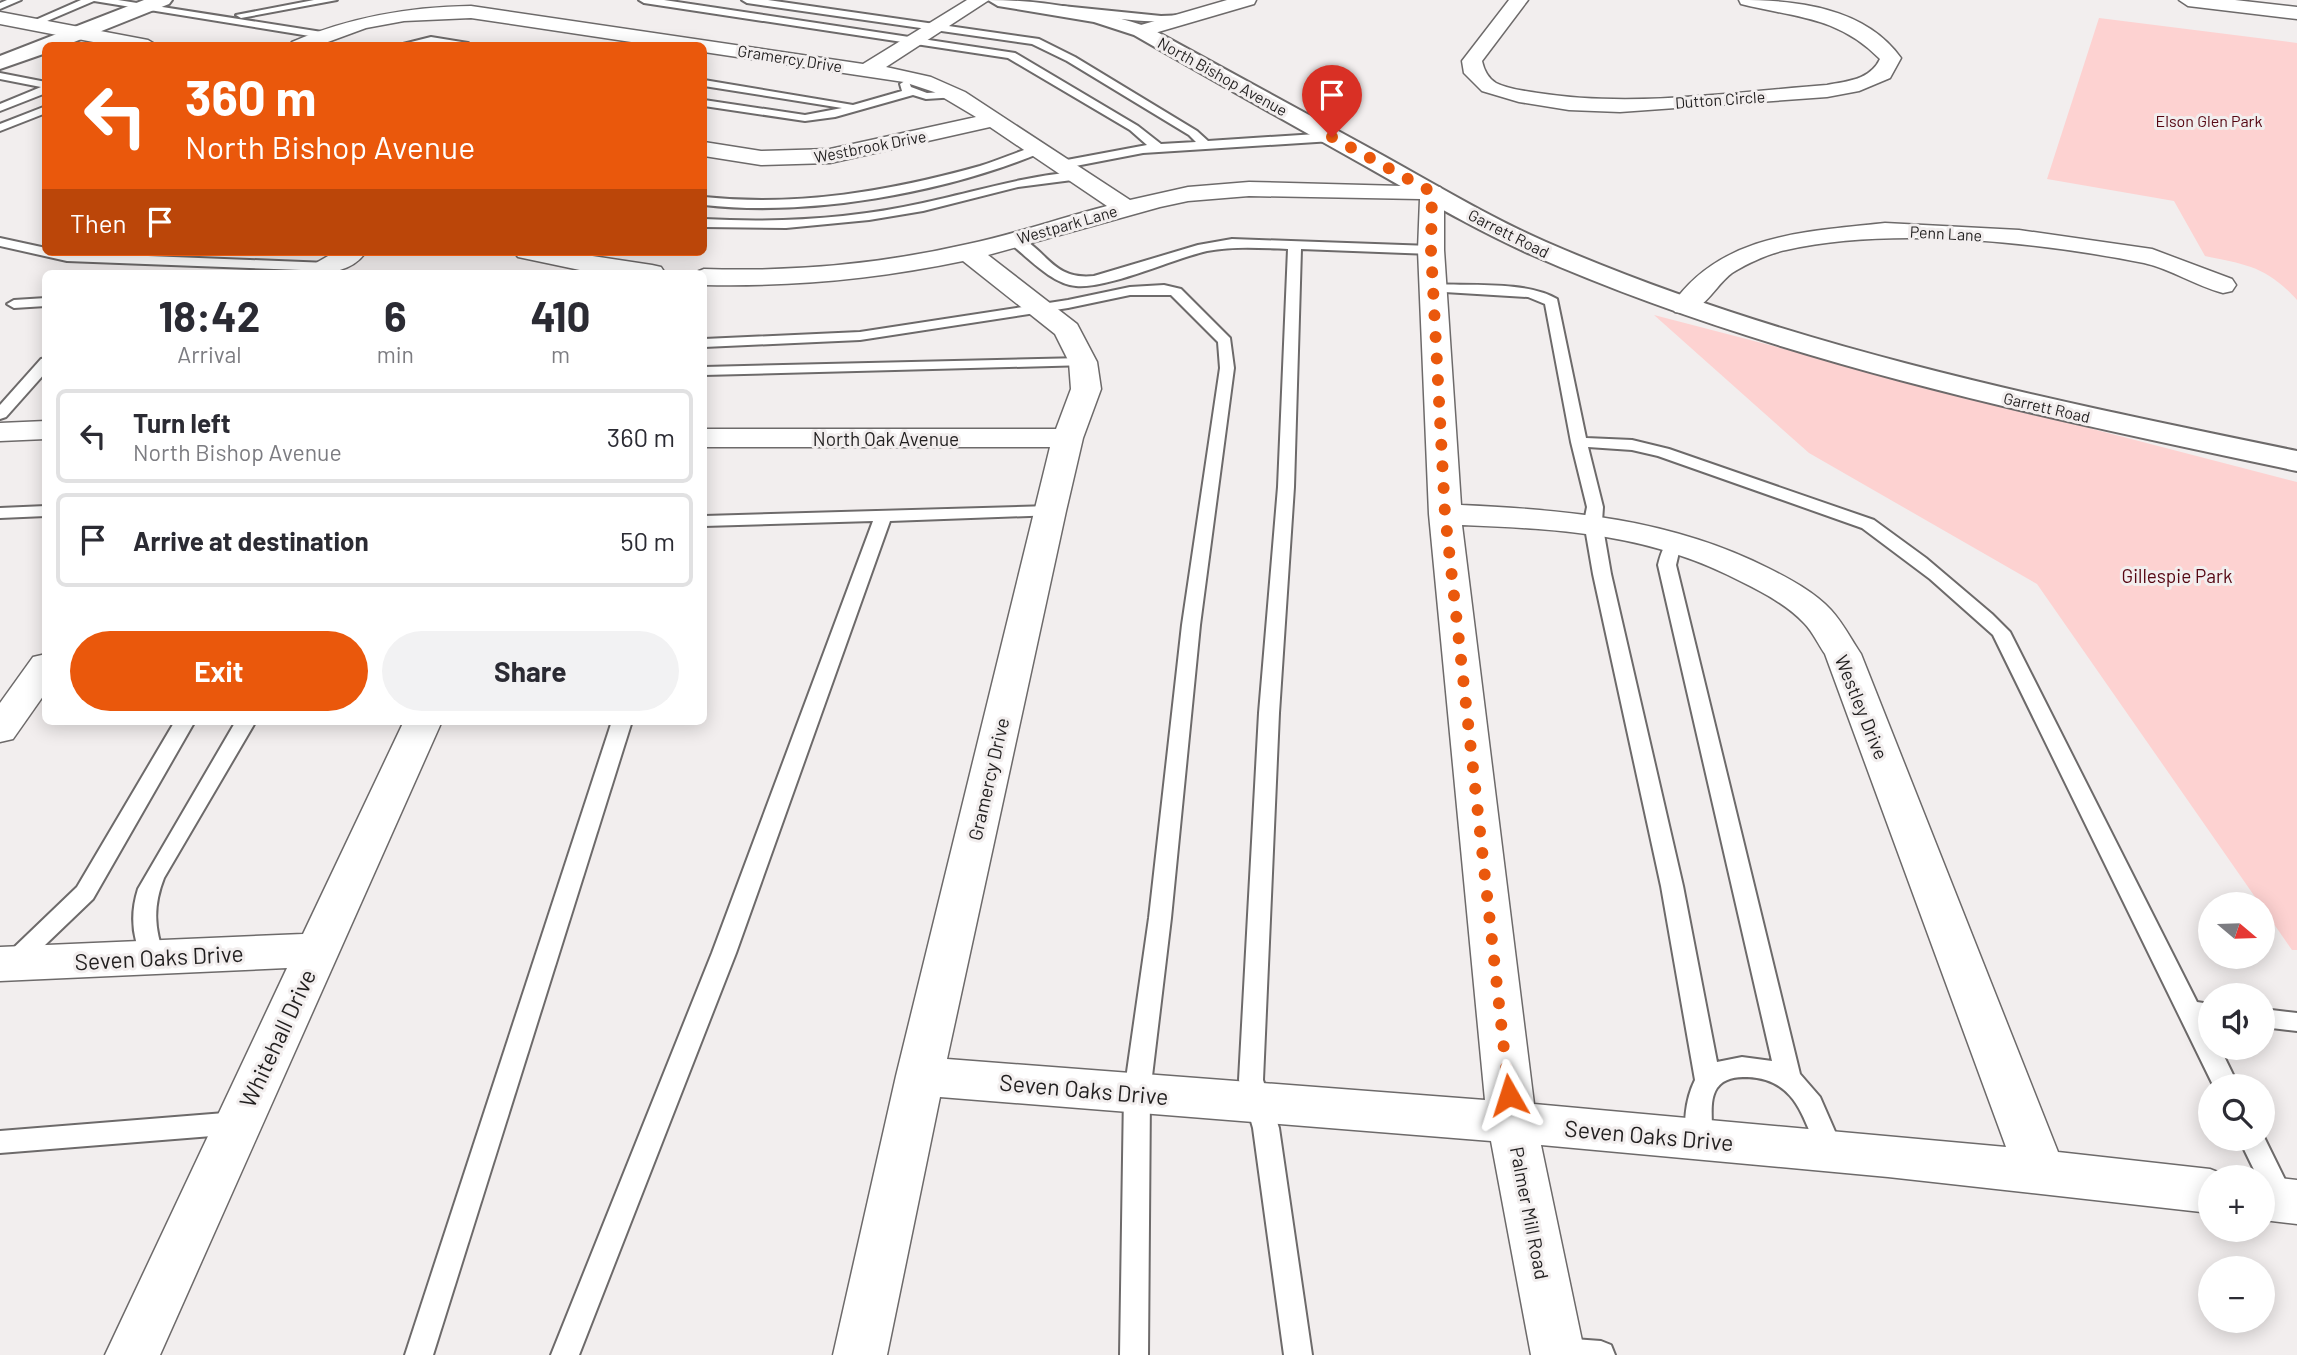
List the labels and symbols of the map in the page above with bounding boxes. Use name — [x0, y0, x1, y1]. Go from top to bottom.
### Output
street label: North Bishop Avenue — [1155, 33, 1291, 119]
street label: Gramercy Drive — [736, 40, 844, 76]
pin — [1302, 65, 1362, 137]
street label: Dutton Circle — [1674, 86, 1766, 112]
park label: Elson Glen Park — [2156, 111, 2262, 130]
street label: Westbrook Drive — [812, 126, 928, 166]
street label: Westpark Lane — [1015, 201, 1119, 247]
street label: Garrett Road — [1465, 205, 1553, 261]
street label: Penn Lane — [1909, 222, 1983, 244]
street label: Garrett Road — [2002, 388, 2092, 426]
street label: North Oak Avenue — [813, 427, 959, 450]
park label: Gillespie Park — [2122, 564, 2232, 587]
street label: Westley Drive — [1831, 651, 1893, 763]
street label: Gramercy Drive — [963, 715, 1013, 843]
north arrow — [2198, 892, 2275, 970]
street label: Seven Oaks Drive — [74, 939, 244, 975]
street label: Whitehall Drive — [233, 964, 321, 1112]
position arrow — [1472, 1058, 1546, 1132]
street label: Seven Oaks Drive — [998, 1068, 1170, 1110]
street label: Seven Oaks Drive — [1563, 1114, 1735, 1156]
street label: Palmer Mill Road — [1506, 1145, 1554, 1281]

